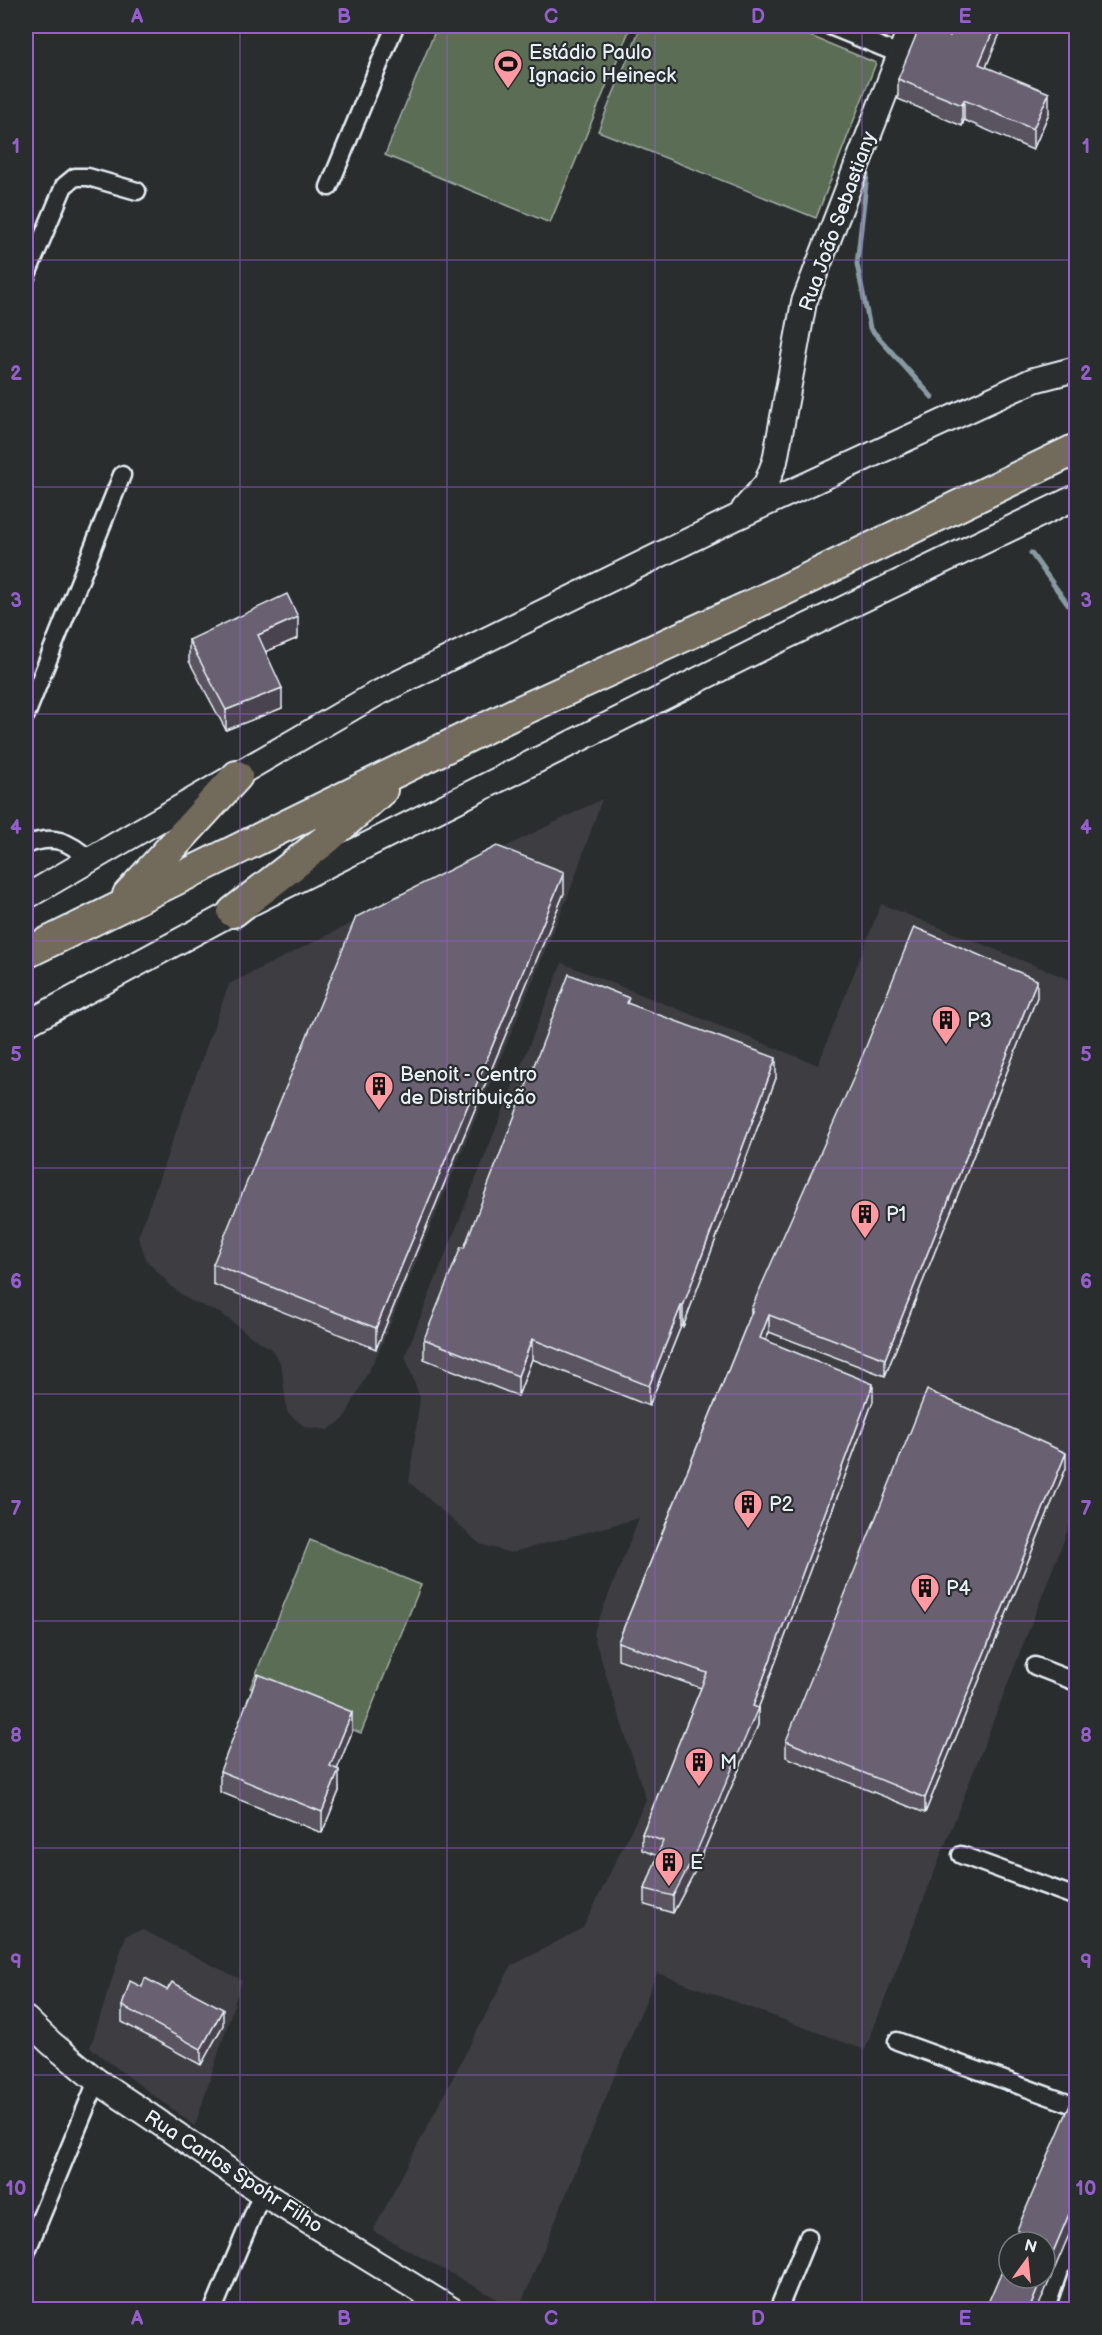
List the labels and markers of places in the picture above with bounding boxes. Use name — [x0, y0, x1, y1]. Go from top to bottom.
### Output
place label: Estádio Paulo Ignacio Heineck — [529, 41, 676, 88]
sports icon: Estádio Paulo Ignacio Heineck — [492, 48, 524, 90]
building icon: P3 — [930, 1004, 962, 1046]
place label: P3 — [967, 1009, 992, 1033]
place label: Benoit - Centro de Distribuição — [400, 1063, 537, 1110]
building icon: Benoit - Centro de Distribuição — [363, 1070, 395, 1112]
building icon: P1 — [849, 1198, 881, 1240]
place label: P1 — [886, 1203, 906, 1227]
building icon: P2 — [732, 1488, 764, 1530]
place label: P2 — [769, 1493, 794, 1517]
building icon: P4 — [909, 1572, 941, 1614]
place label: P4 — [946, 1577, 971, 1601]
building icon: M — [683, 1746, 715, 1788]
place label: M — [720, 1751, 737, 1775]
building icon: E — [653, 1846, 685, 1888]
place label: E — [690, 1851, 703, 1875]

